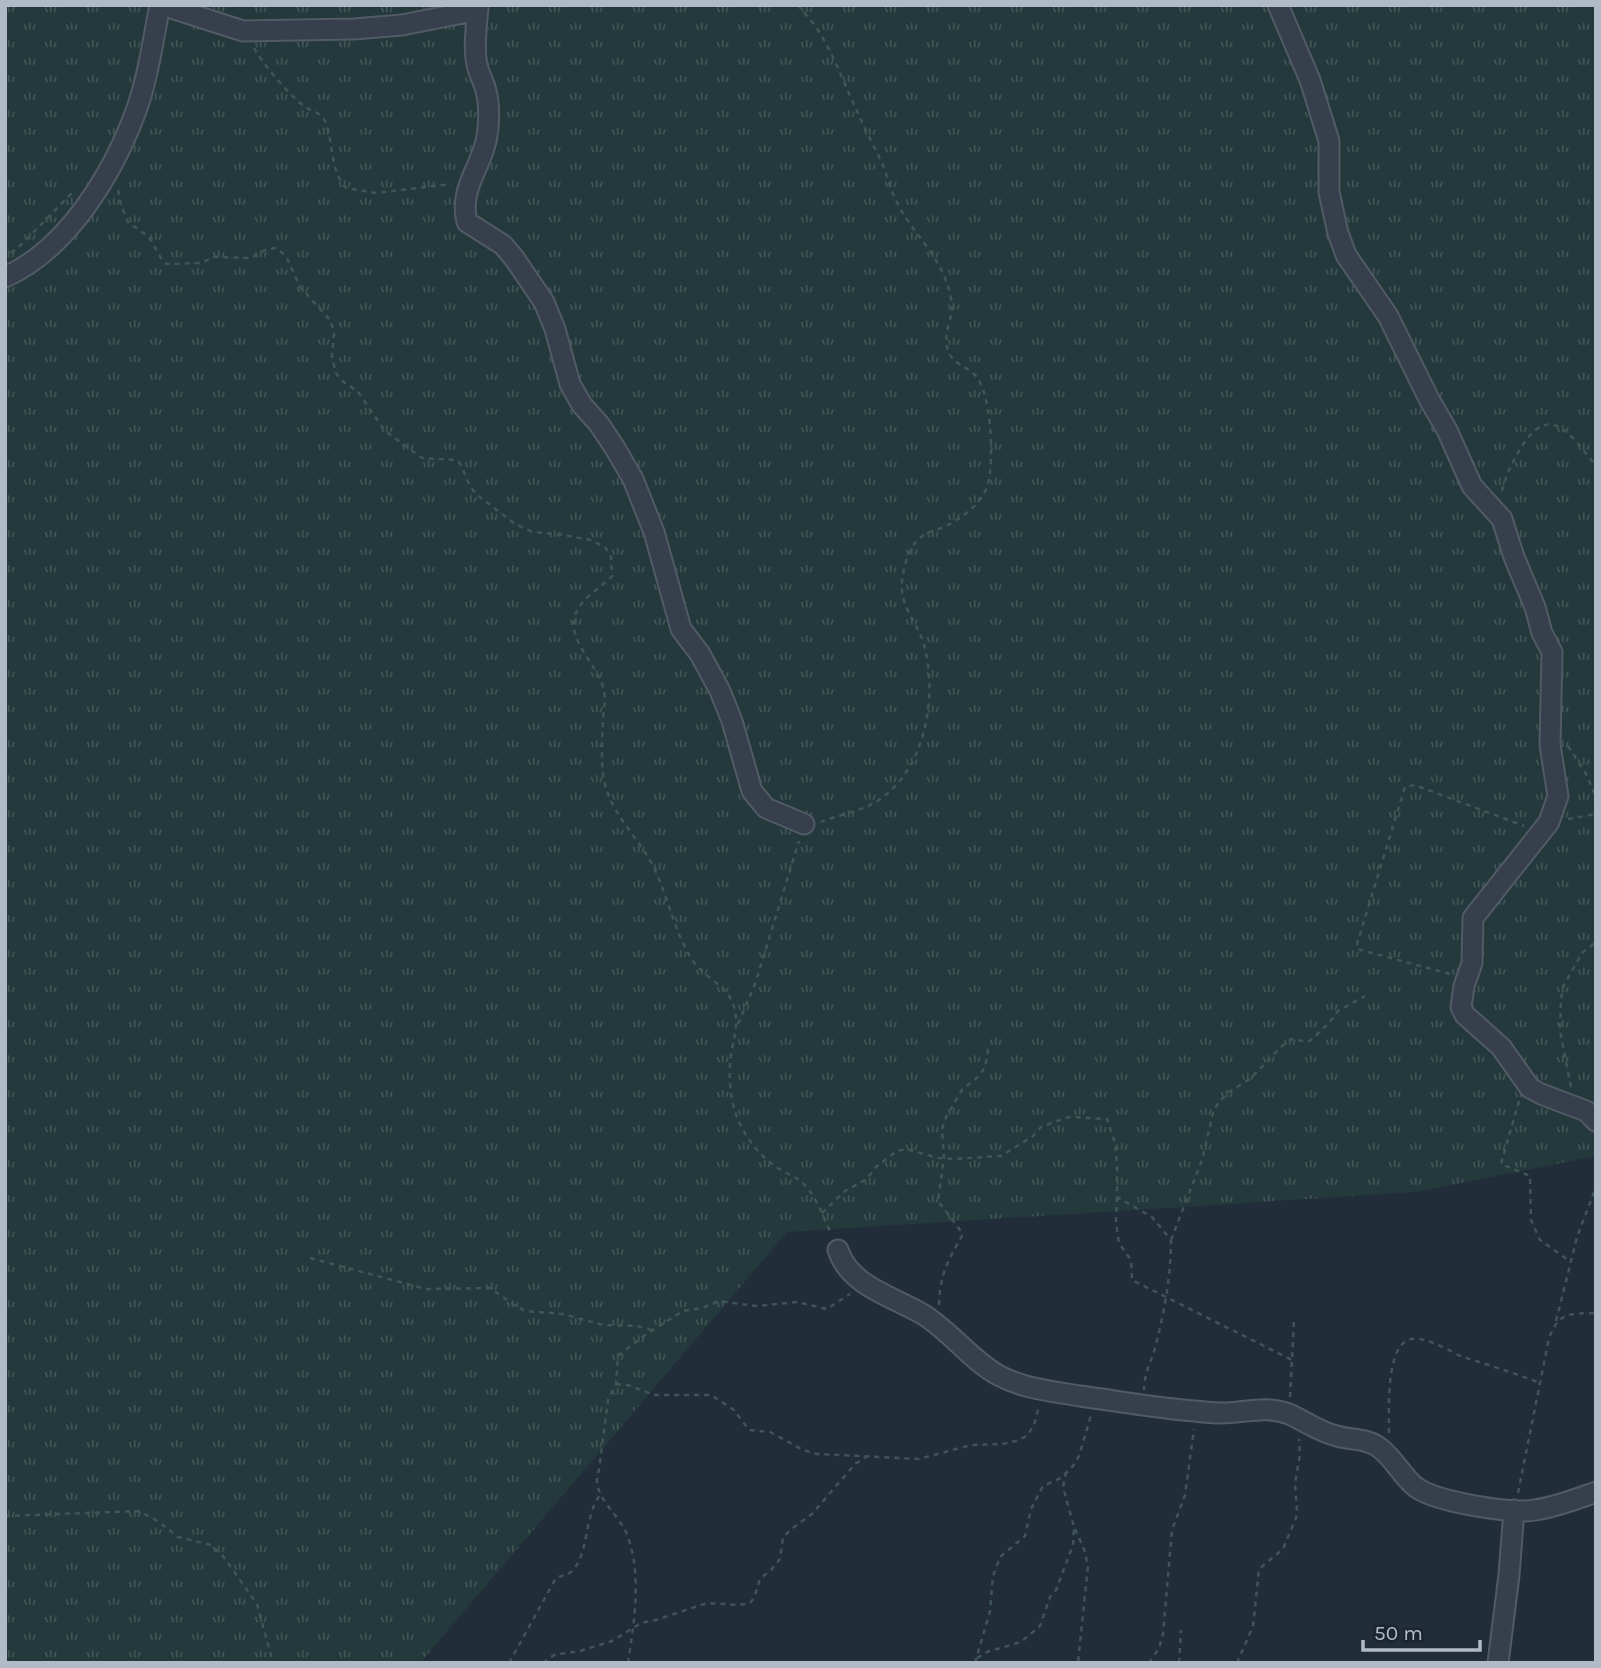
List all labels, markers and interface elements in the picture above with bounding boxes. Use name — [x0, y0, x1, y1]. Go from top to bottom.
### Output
scale bar — [1363, 1608, 1480, 1652]
text: 50 m — [1374, 1621, 1423, 1645]

